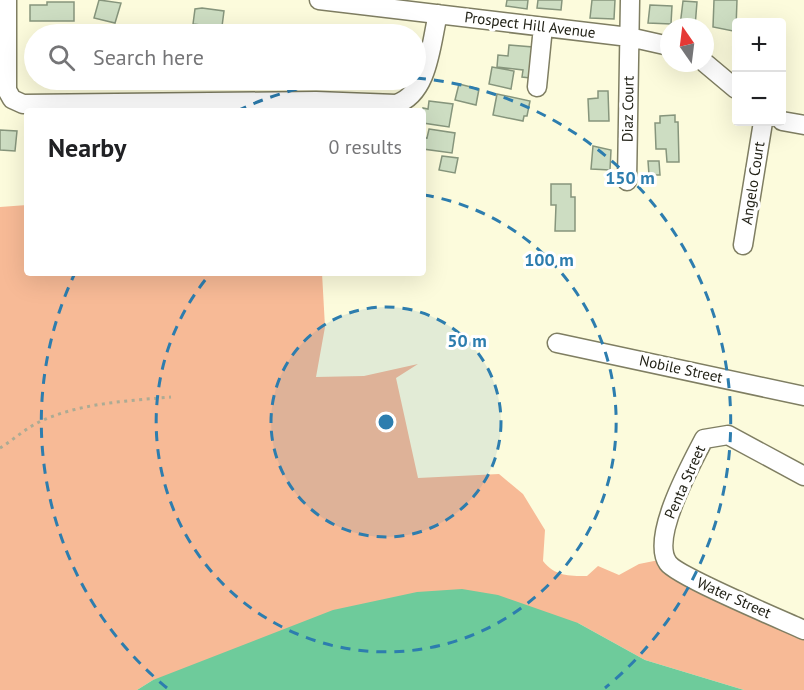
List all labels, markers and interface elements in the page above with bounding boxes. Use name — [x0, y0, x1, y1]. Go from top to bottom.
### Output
street label: Prospect Hill Avenue — [463, 7, 597, 42]
north arrow — [660, 18, 714, 72]
map controls — [732, 18, 786, 126]
button: + — [732, 18, 786, 72]
search box — [24, 24, 426, 90]
icon: search — [45, 41, 78, 74]
text: Search here — [93, 43, 204, 71]
button: − — [732, 72, 786, 126]
street label: Diaz Court — [617, 76, 638, 142]
text: Nearby — [48, 131, 126, 164]
text: 0 results — [329, 134, 402, 160]
street label: Angelo Court — [737, 140, 768, 226]
text: 150 m — [605, 166, 655, 189]
text: 100 m — [524, 248, 574, 271]
text: 50 m — [447, 329, 487, 352]
street label: Nobile Street — [638, 350, 724, 387]
centre of rings — [376, 412, 396, 432]
street label: Penta Street — [660, 442, 709, 522]
street label: Water Street — [694, 573, 774, 622]

